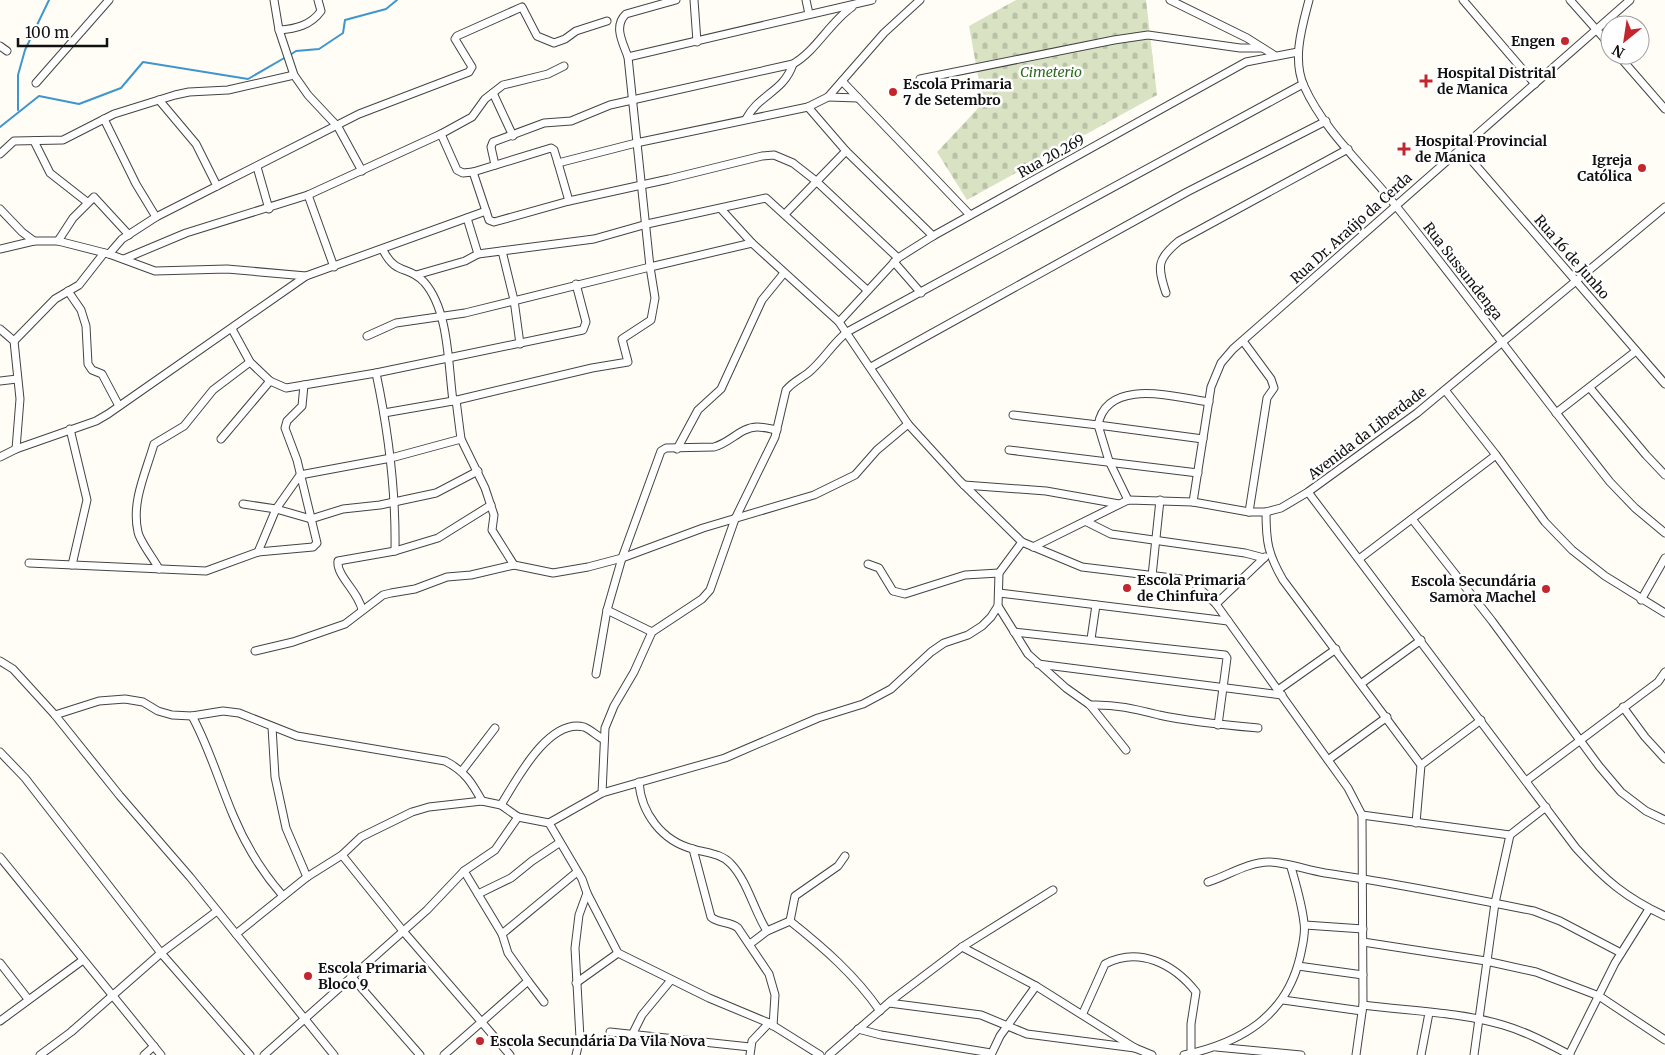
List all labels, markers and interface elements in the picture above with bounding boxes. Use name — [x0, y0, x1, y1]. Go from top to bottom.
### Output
scale bar — [18, 15, 106, 47]
north arrow — [1600, 15, 1650, 65]
text: 100 m — [25, 23, 69, 42]
place label: Engen — [1511, 32, 1555, 50]
marker: Engen — [1559, 35, 1571, 47]
text: N — [1609, 41, 1628, 62]
park label: Cimeterio — [1020, 63, 1082, 81]
place label: Hospital Distrital de Manica — [1437, 64, 1557, 98]
marker: Hospital Distrital de Manica — [1419, 74, 1433, 88]
place label: Escola Primaria 7 de Setembro — [903, 75, 1012, 109]
marker: Escola Primaria 7 de Setembro — [887, 86, 899, 98]
street label: Rua 20.269 — [1014, 130, 1088, 182]
place label: Hospital Provincial de Manica — [1415, 132, 1548, 166]
marker: Hospital Provincial de Manica — [1397, 142, 1411, 156]
place label: Igreja Católica — [1577, 151, 1632, 185]
marker: Igreja Católica — [1636, 162, 1648, 174]
street label: Rua Dr. Araújo da Cerda — [1287, 168, 1416, 287]
street label: Rua 16 de Junho — [1530, 211, 1614, 303]
street label: Rua Sussundenga — [1419, 219, 1507, 324]
street label: Avenida da Liberdade — [1303, 383, 1430, 484]
place label: Escola Primaria de Chinfura — [1137, 571, 1246, 605]
place label: Escola Secundária Samora Machel — [1411, 572, 1536, 606]
marker: Escola Primaria de Chinfura — [1121, 582, 1133, 594]
marker: Escola Secundária Samora Machel — [1540, 583, 1552, 595]
place label: Escola Primaria Bloco 9 — [318, 959, 427, 993]
marker: Escola Primaria Bloco 9 — [302, 970, 314, 982]
place label: Escola Secundária Da Vila Nova — [490, 1032, 705, 1050]
marker: Escola Secundária Da Vila Nova — [474, 1035, 486, 1047]

